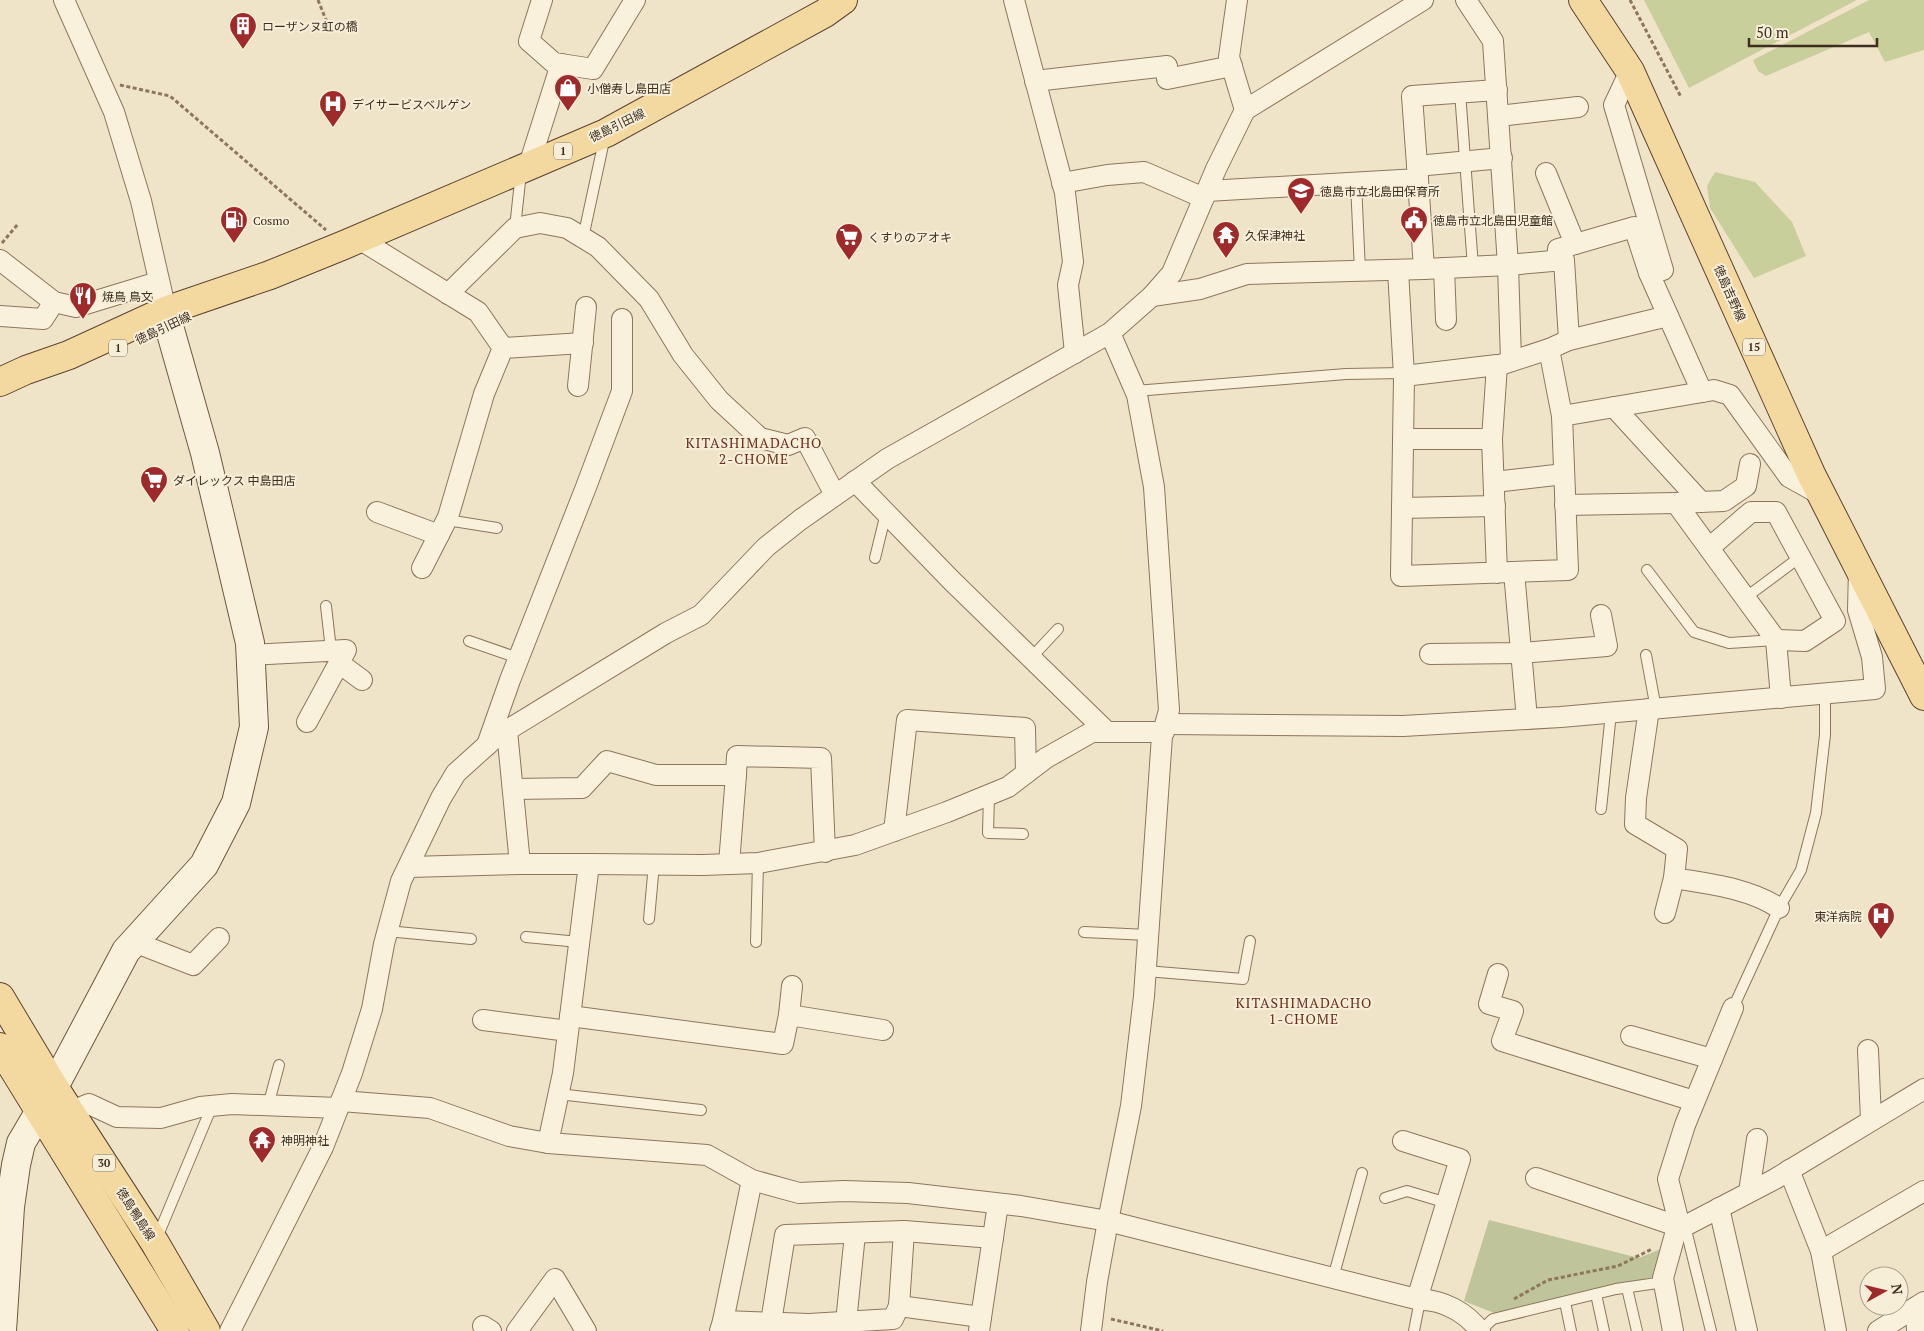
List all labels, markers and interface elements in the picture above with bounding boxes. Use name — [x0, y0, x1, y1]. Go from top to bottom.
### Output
building icon: ローザンヌ虹の橋 — [228, 11, 258, 50]
scale bar — [1749, 15, 1876, 47]
place label: ローザンヌ虹の橋 — [262, 19, 358, 34]
text: 50 m — [1756, 22, 1789, 42]
shop icon: 小僧寿し島田店 — [553, 73, 583, 112]
place label: 小僧寿し島田店 — [587, 81, 671, 96]
hospital icon: デイサービスベルゲン — [318, 89, 348, 128]
place label: デイサービスベルゲン — [352, 97, 471, 112]
street label: 徳島引田線 — [587, 105, 647, 145]
road number: 1 — [554, 142, 572, 160]
school or university icon: 徳島市立北島田保育所 — [1286, 176, 1316, 215]
place label: 徳島市立北島田保育所 — [1320, 184, 1440, 199]
fuel station icon: Cosmo — [219, 205, 249, 244]
public building icon: 徳島市立北島田児童館 — [1399, 205, 1429, 244]
place label: Cosmo — [253, 213, 290, 228]
place label: 徳島市立北島田児童館 — [1433, 213, 1553, 228]
temple icon: 久保津神社 — [1211, 220, 1241, 259]
supermarket icon: くすりのアオキ — [834, 222, 864, 261]
place label: 久保津神社 — [1245, 228, 1305, 243]
place label: くすりのアオキ — [868, 230, 952, 245]
street label: 徳島吉野線 — [1711, 263, 1749, 323]
restaurant icon: 焼鳥 鳥文 — [68, 281, 98, 320]
place label: 焼鳥 鳥文 — [102, 289, 153, 304]
street label: 徳島引田線 — [133, 309, 193, 347]
road number: 15 — [1743, 338, 1765, 356]
road number: 1 — [109, 339, 127, 356]
district label: KITASHIMADACHO 2-CHOME — [686, 433, 822, 468]
supermarket icon: ダイレックス 中島田店 — [139, 465, 169, 504]
place label: ダイレックス 中島田店 — [173, 473, 296, 488]
hospital icon: 東洋病院 — [1866, 901, 1896, 940]
place label: 東洋病院 — [1814, 909, 1862, 924]
district label: KITASHIMADACHO 1-CHOME — [1236, 993, 1372, 1028]
temple icon: 神明神社 — [247, 1125, 277, 1164]
place label: 神明神社 — [281, 1133, 329, 1148]
road number: 30 — [93, 1154, 115, 1172]
street label: 徳島鴨島線 — [113, 1185, 159, 1243]
north arrow — [1859, 1266, 1909, 1316]
text: N — [1887, 1283, 1908, 1296]

